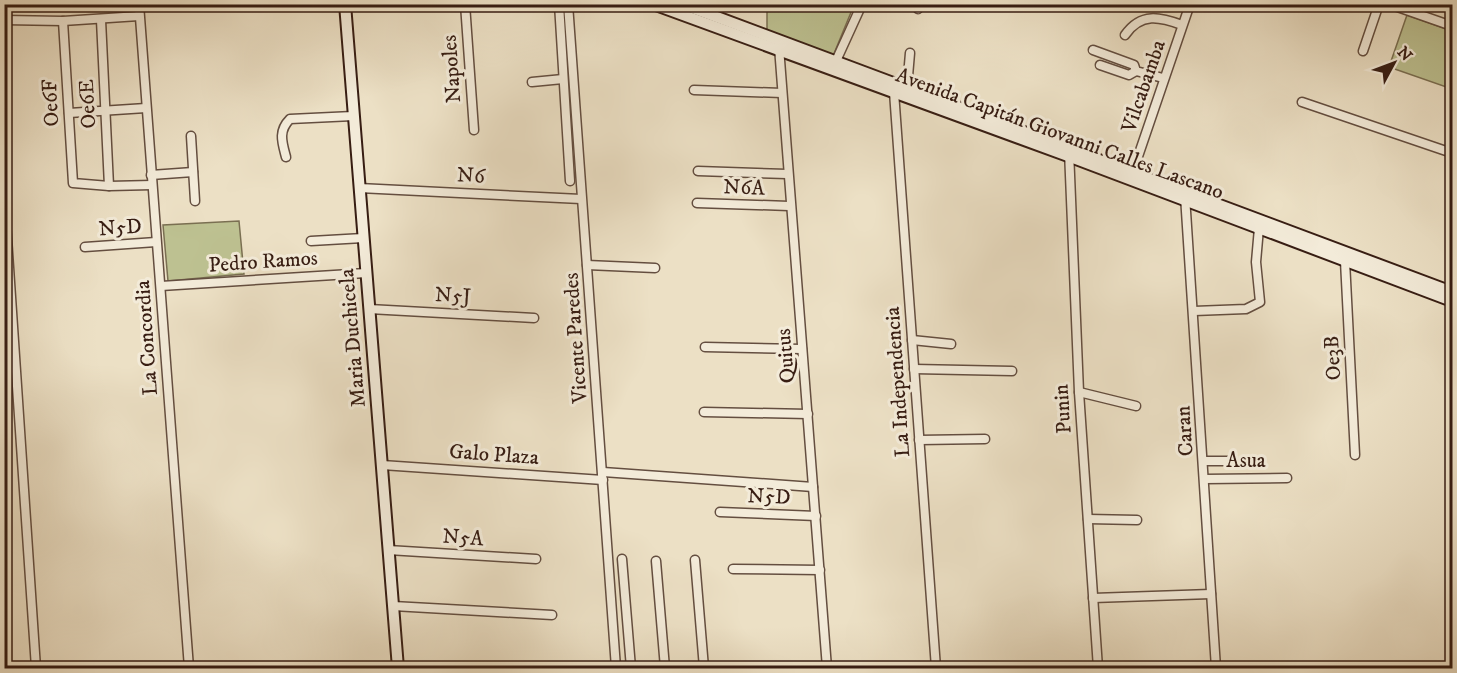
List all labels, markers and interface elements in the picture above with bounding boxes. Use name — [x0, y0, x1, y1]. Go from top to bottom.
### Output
north arrow — [1364, 33, 1424, 93]
street label: Napoles — [437, 34, 467, 104]
street label: Vilcabamba — [1116, 37, 1172, 137]
text: N — [1393, 42, 1416, 65]
street label: Avenida Capitán Giovanni Calles Lascano — [892, 62, 1227, 206]
street label: Oe6F — [37, 78, 65, 127]
street label: Oe6E — [74, 78, 102, 129]
street label: N6 — [456, 162, 487, 190]
street label: N6A — [723, 174, 766, 202]
street label: N5D — [98, 214, 143, 242]
street label: Pedro Ramos — [208, 245, 319, 279]
street label: Maria Duchicela — [334, 267, 372, 408]
street label: Vicente Paredes — [558, 272, 594, 405]
street label: La Concordia — [130, 279, 164, 396]
street label: N5J — [434, 282, 472, 310]
street label: La Independencia — [880, 306, 916, 458]
street label: Quitus — [771, 327, 801, 384]
street label: Oe3B — [1319, 335, 1347, 381]
street label: Punin — [1048, 383, 1078, 435]
street label: Caran — [1170, 405, 1200, 457]
street label: Galo Plaza — [448, 439, 540, 471]
street label: Asua — [1226, 448, 1266, 474]
street label: N5D — [747, 483, 791, 511]
street label: N5A — [442, 524, 485, 552]

